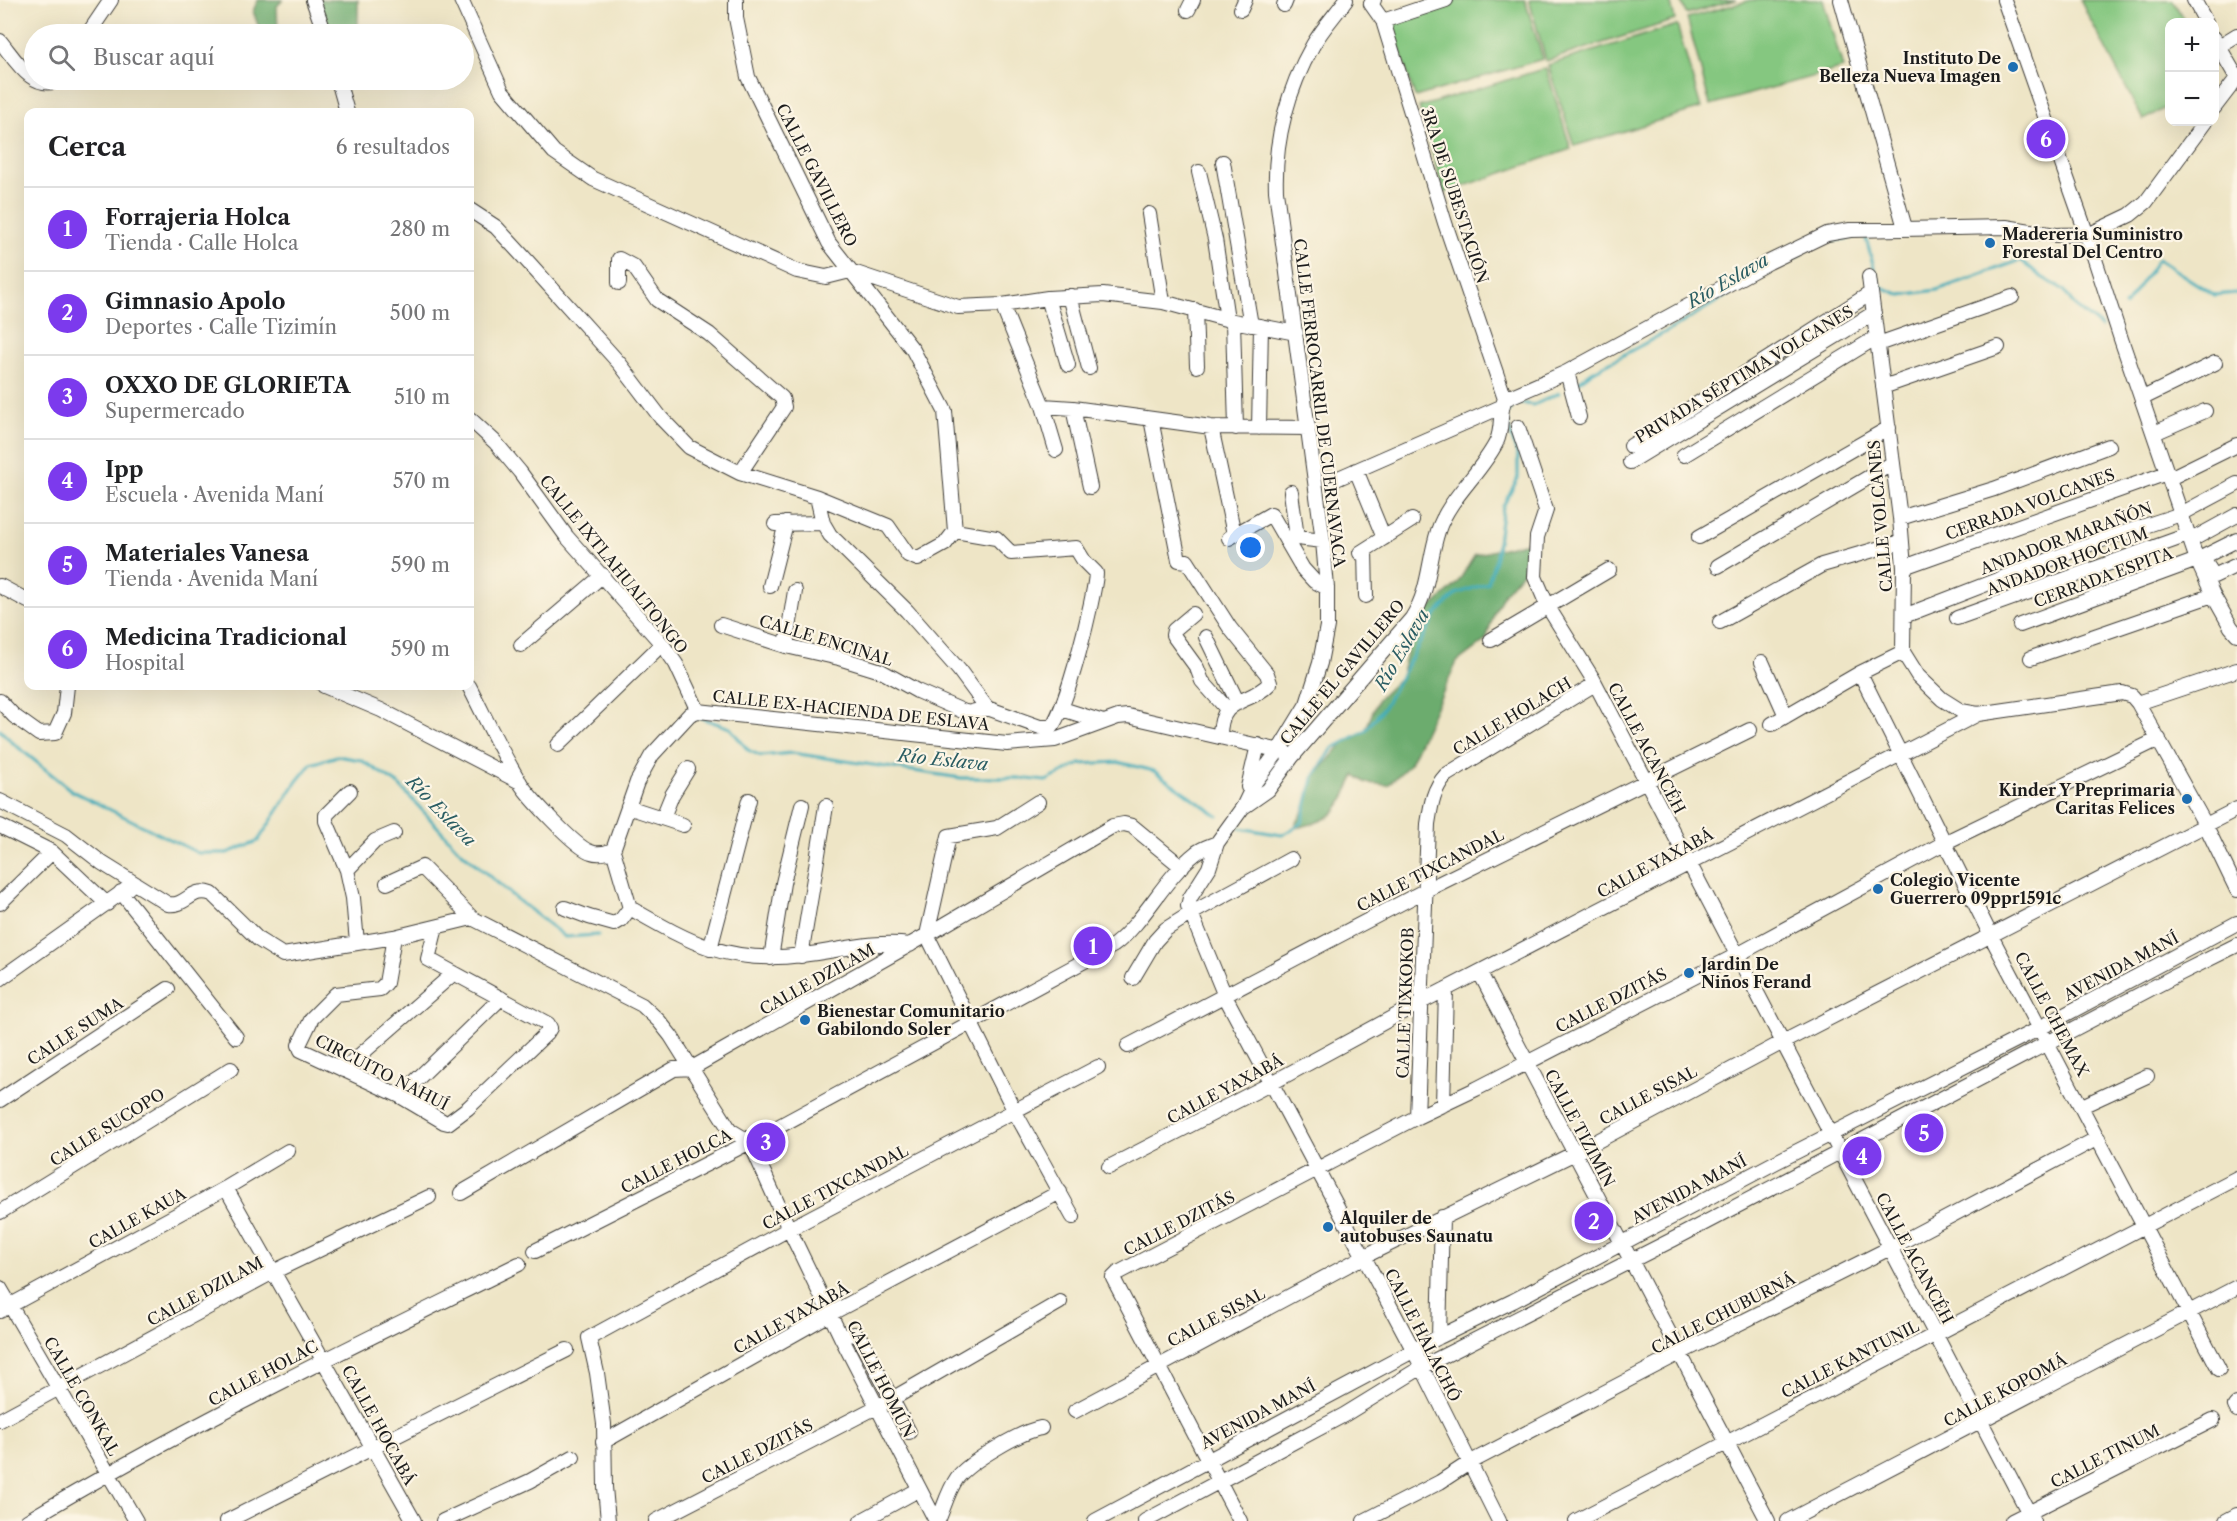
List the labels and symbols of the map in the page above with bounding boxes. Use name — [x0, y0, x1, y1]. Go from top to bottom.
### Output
place label: Instituto De Belleza Nueva Imagen — [1819, 48, 2001, 86]
marker: Instituto De Belleza Nueva Imagen — [2006, 60, 2020, 74]
street label: CALLE GAVILLERO — [772, 100, 862, 250]
street label: 3RA DE SUBESTACIÓN — [1417, 104, 1493, 286]
pin: 6 — [2026, 116, 2066, 162]
place label: Madereria Suministro Forestal Del Centro — [2002, 224, 2183, 262]
marker: Madereria Suministro Forestal Del Centro — [1983, 236, 1997, 250]
street label: CALLE FERROCARRIL DE CUERNAVACA — [1290, 237, 1350, 570]
water label: Río Eslava — [1682, 249, 1773, 314]
street label: PRIVADA SÉPTIMA VOLCANES — [1631, 301, 1857, 447]
street label: CALLE VOLCANES — [1863, 439, 1897, 593]
street label: CERRADA VOLCANES — [1943, 464, 2117, 544]
street label: CALLE IXTLAHUALTONGO — [536, 471, 692, 657]
street label: ANDADOR MARAÑÓN — [1976, 497, 2155, 579]
street label: ANDADOR HOCTUM — [1983, 522, 2151, 600]
your location — [1236, 533, 1265, 562]
street label: CERRADA ESPITA — [2031, 542, 2176, 611]
street label: CALLE EL GAVILLERO — [1275, 595, 1409, 749]
water label: Río Eslava — [1369, 605, 1434, 696]
street label: CALLE ENCINAL — [757, 610, 896, 670]
street label: CALLE HOLACH — [1449, 673, 1575, 759]
street label: CALLE ACANCÉH — [1604, 679, 1690, 817]
street label: CALLE EX-HACIENDA DE ESLAVA — [712, 686, 991, 735]
water label: Río Eslava — [895, 744, 989, 776]
water label: Río Eslava — [400, 769, 481, 851]
place label: Kinder Y Preprimaria Caritas Felices — [1999, 780, 2176, 818]
marker: Kinder Y Preprimaria Caritas Felices — [2180, 792, 2194, 806]
street label: CALLE YAXABÁ — [1593, 823, 1718, 902]
street label: CALLE TIXCANDAL — [1353, 824, 1507, 916]
place label: Colegio Vicente Guerrero 09ppr1591c — [1890, 870, 2061, 908]
marker: Colegio Vicente Guerrero 09ppr1591c — [1871, 882, 1885, 896]
pin: 1 — [1074, 924, 1112, 968]
street label: CALLE TIXKOKOB — [1392, 927, 1418, 1079]
street label: AVENIDA MANÍ — [2059, 927, 2182, 1005]
street label: CALLE DZILAM — [756, 939, 878, 1019]
street label: CALLE CHEMAX — [2011, 948, 2093, 1080]
place label: Jardin De Niños Ferand — [1698, 954, 1812, 992]
street label: CALLE DZITÁS — [1552, 963, 1670, 1037]
marker: Jardin De Niños Ferand — [1682, 966, 1696, 980]
street label: CALLE SUMA — [23, 992, 128, 1069]
place label: Bienestar Comunitario Gabilondo Soler — [817, 1001, 1005, 1039]
marker: Bienestar Comunitario Gabilondo Soler — [798, 1013, 812, 1027]
street label: CIRCUITO NAHUÍ — [312, 1030, 452, 1114]
street label: CALLE YAXABÁ — [1163, 1049, 1288, 1128]
street label: CALLE SISAL — [1596, 1061, 1701, 1129]
street label: CALLE TIZIMÍN — [1541, 1066, 1619, 1190]
street label: CALLE SUCOPO — [46, 1084, 168, 1170]
pin: 5 — [1904, 1110, 1944, 1156]
pin: 3 — [746, 1120, 786, 1164]
street label: CALLE HOLCA — [617, 1124, 736, 1198]
pin: 4 — [1842, 1134, 1882, 1178]
street label: CALLE TIXCANDAL — [759, 1140, 912, 1234]
street label: AVENIDA MANÍ — [1627, 1150, 1750, 1228]
street label: CALLE KAUA — [85, 1183, 190, 1253]
street label: CALLE DZITÁS — [1120, 1186, 1238, 1260]
street label: CALLE ACANCÉH — [1872, 1189, 1958, 1327]
pin: 2 — [1574, 1198, 1614, 1244]
place label: Alquiler de autobuses Saunatu — [1339, 1208, 1494, 1246]
marker: Alquiler de autobuses Saunatu — [1321, 1220, 1335, 1234]
street label: CALLE DZILAM — [144, 1252, 266, 1330]
street label: CALLE HALACHÓ — [1381, 1265, 1465, 1405]
street label: CALLE CHUBURNÁ — [1648, 1267, 1799, 1358]
street label: CALLE YAXABÁ — [730, 1277, 853, 1358]
street label: CALLE SISAL — [1164, 1283, 1269, 1351]
street label: CALLE KANTUNIL — [1778, 1315, 1923, 1402]
street label: CALLE HOMÚN — [843, 1317, 919, 1441]
street label: CALLE CONKAL — [40, 1333, 124, 1459]
street label: CALLE HOLAC — [205, 1336, 321, 1410]
street label: CALLE KOPOMÁ — [1940, 1349, 2071, 1431]
street label: CALLE HOCABÁ — [338, 1361, 421, 1490]
street label: AVENIDA MANÍ — [1196, 1375, 1319, 1453]
street label: CALLE DZITÁS — [698, 1414, 816, 1488]
street label: CALLE TINUM — [2047, 1420, 2163, 1492]

